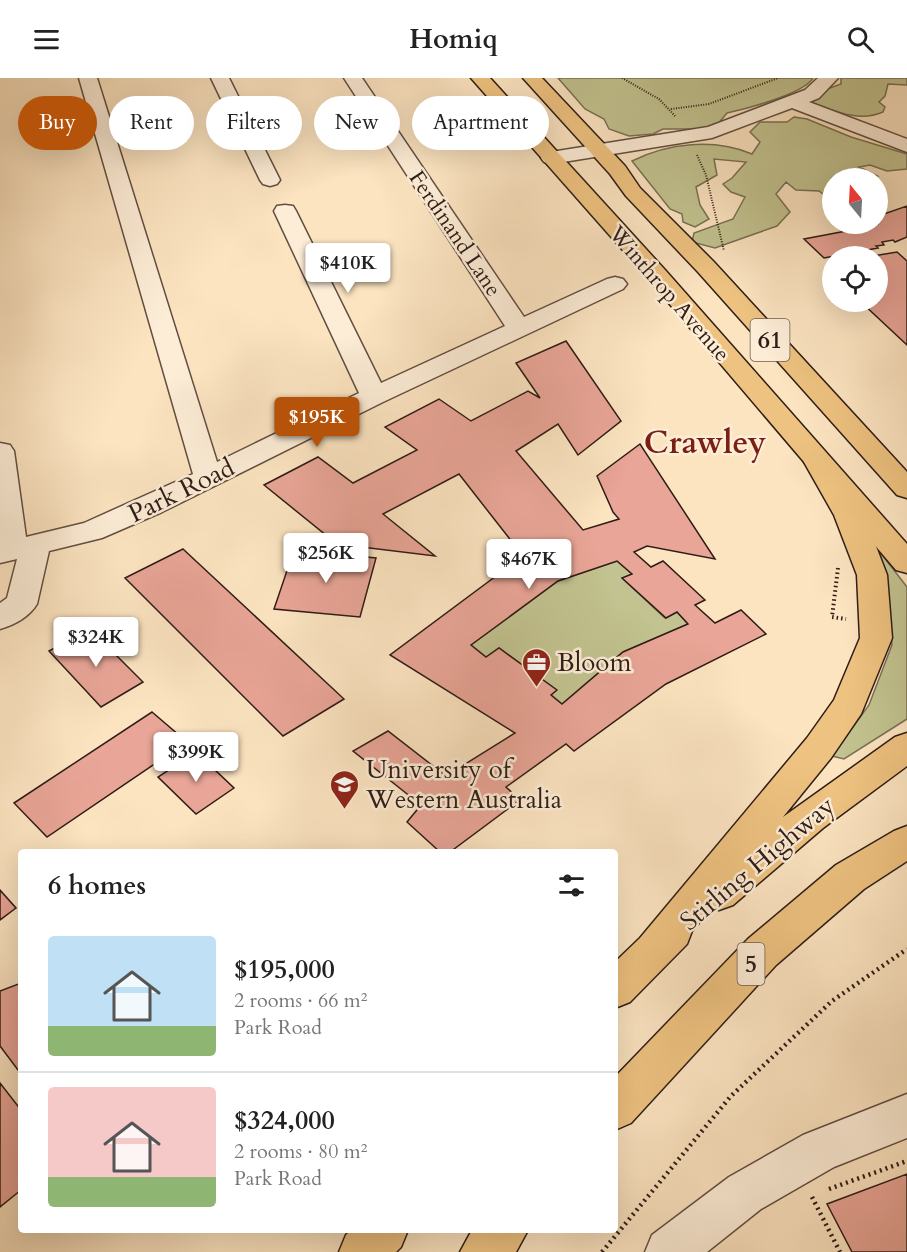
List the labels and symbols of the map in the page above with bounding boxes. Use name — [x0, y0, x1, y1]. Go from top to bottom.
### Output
street label: Ferdinand Lane — [402, 165, 508, 302]
north arrow — [822, 168, 888, 234]
street label: Winthrop Avenue — [601, 219, 737, 368]
pin: $410K — [306, 243, 390, 294]
road number: 61 — [750, 319, 790, 361]
pin: $195K — [275, 397, 359, 448]
district label: Crawley — [644, 421, 766, 465]
street label: Park Road — [122, 450, 240, 531]
pin: $256K — [284, 533, 368, 584]
pin: $467K — [487, 539, 571, 590]
pin: $324K — [54, 617, 138, 668]
place label: Bloom — [557, 645, 631, 680]
office icon: Bloom — [520, 646, 552, 688]
pin: $399K — [154, 732, 238, 783]
place label: University of Western Australia — [365, 752, 562, 817]
school or university icon: University of Western Australia — [329, 768, 361, 810]
street label: Stirling Highway — [673, 788, 842, 939]
road number: 5 — [738, 943, 764, 985]

